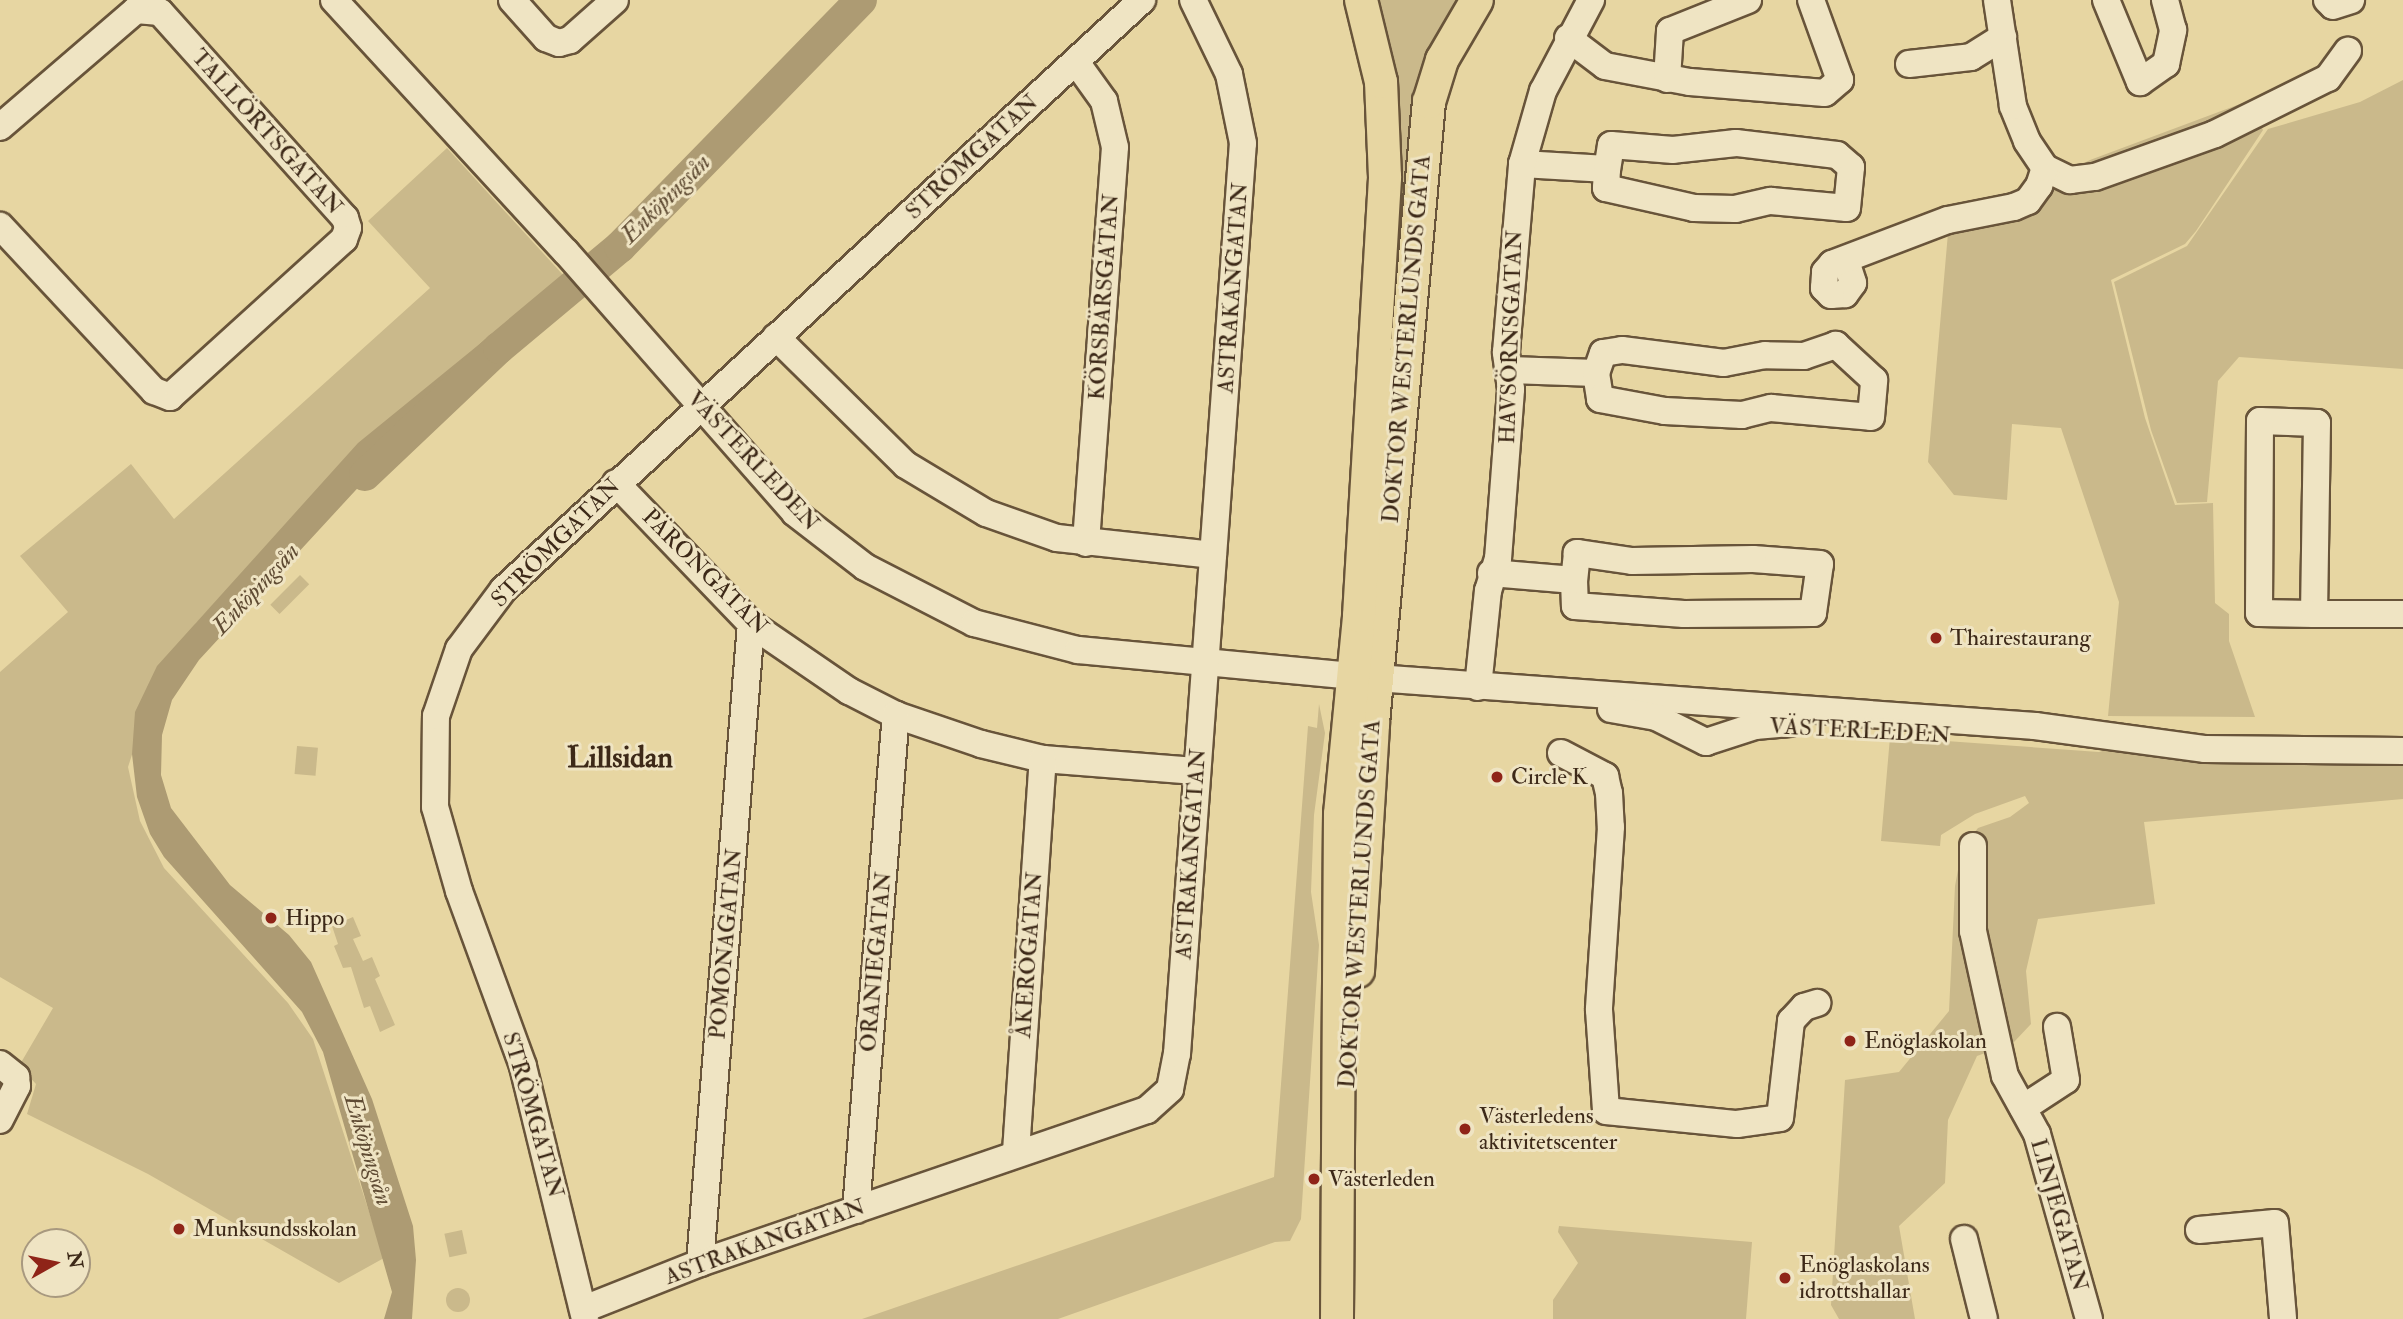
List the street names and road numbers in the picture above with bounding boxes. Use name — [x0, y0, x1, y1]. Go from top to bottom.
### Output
street label: TALLÖRTSGATAN — [185, 43, 349, 221]
street label: STRÖMGATAN — [900, 89, 1044, 225]
street label: DOKTOR WESTERLUNDS GATA — [1377, 154, 1437, 524]
street label: ASTRAKANGATAN — [1212, 182, 1254, 394]
street label: KÖRSBÄRSGATAN — [1083, 193, 1125, 401]
street label: HAVSÖRNSGATAN — [1493, 229, 1529, 445]
street label: VÄSTERLEDEN — [681, 385, 825, 537]
street label: STRÖMGATAN — [486, 473, 626, 613]
street label: PÄRONGATAN — [636, 503, 774, 641]
street label: VÄSTERLEDEN — [1769, 712, 1951, 750]
street label: DOKTOR WESTERLUNDS GATA — [1333, 719, 1387, 1089]
street label: ASTRAKANGATAN — [1170, 748, 1212, 960]
street label: POMONAGATAN — [704, 847, 748, 1041]
street label: ORANIEGATAN — [854, 871, 898, 1053]
street label: ÅKERÖGATAN — [1009, 871, 1049, 1039]
street label: STRÖMGATAN — [496, 1029, 570, 1201]
street label: LINJEGATAN — [2024, 1136, 2094, 1294]
street label: ASTRAKANGATAN — [661, 1193, 869, 1291]

